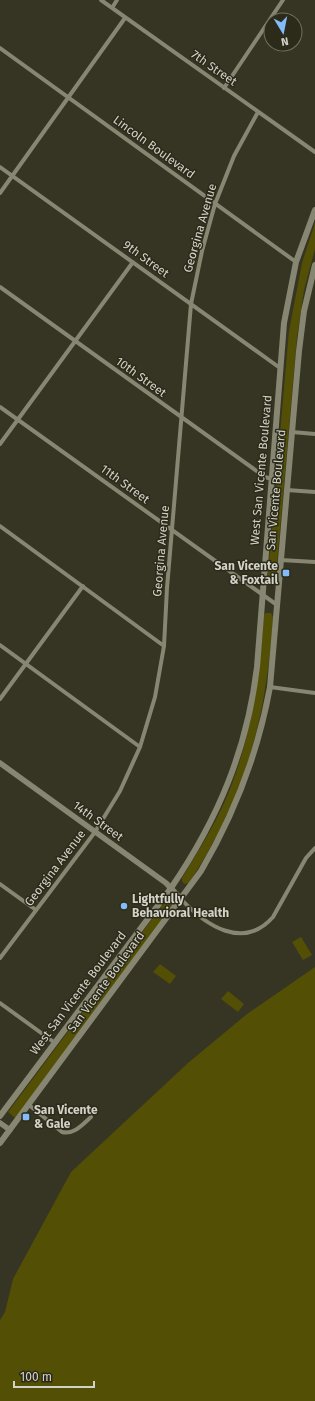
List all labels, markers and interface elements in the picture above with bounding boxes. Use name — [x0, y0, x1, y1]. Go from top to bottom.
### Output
north arrow — [263, 12, 303, 52]
text: N — [280, 34, 289, 48]
street label: 7th Street — [189, 47, 240, 89]
street label: Lincoln Boulevard — [110, 113, 198, 181]
street label: Georgina Avenue — [181, 182, 219, 274]
street label: 9th Street — [120, 238, 172, 281]
street label: 10th Street — [113, 354, 170, 400]
street label: West San Vicente Boulevard — [247, 394, 275, 546]
street label: San Vicente Boulevard — [264, 429, 288, 551]
street label: 11th Street — [98, 461, 153, 507]
street label: Georgina Avenue — [150, 505, 172, 597]
place label: San Vicente & Foxtail — [214, 559, 278, 587]
marker: San Vicente & Foxtail — [281, 568, 291, 578]
street label: 14th Street — [70, 798, 126, 844]
street label: Georgina Avenue — [22, 827, 88, 909]
place label: Lightfully Behavioral Health — [132, 892, 229, 920]
marker: Lightfully Behavioral Health — [119, 901, 129, 911]
street label: West San Vicente Boulevard — [27, 929, 129, 1057]
street label: San Vicente Boulevard — [65, 929, 147, 1035]
place label: San Vicente & Gale — [34, 1103, 98, 1131]
marker: San Vicente & Gale — [21, 1112, 31, 1122]
scale bar — [14, 1363, 94, 1389]
text: 100 m — [20, 1370, 52, 1384]

